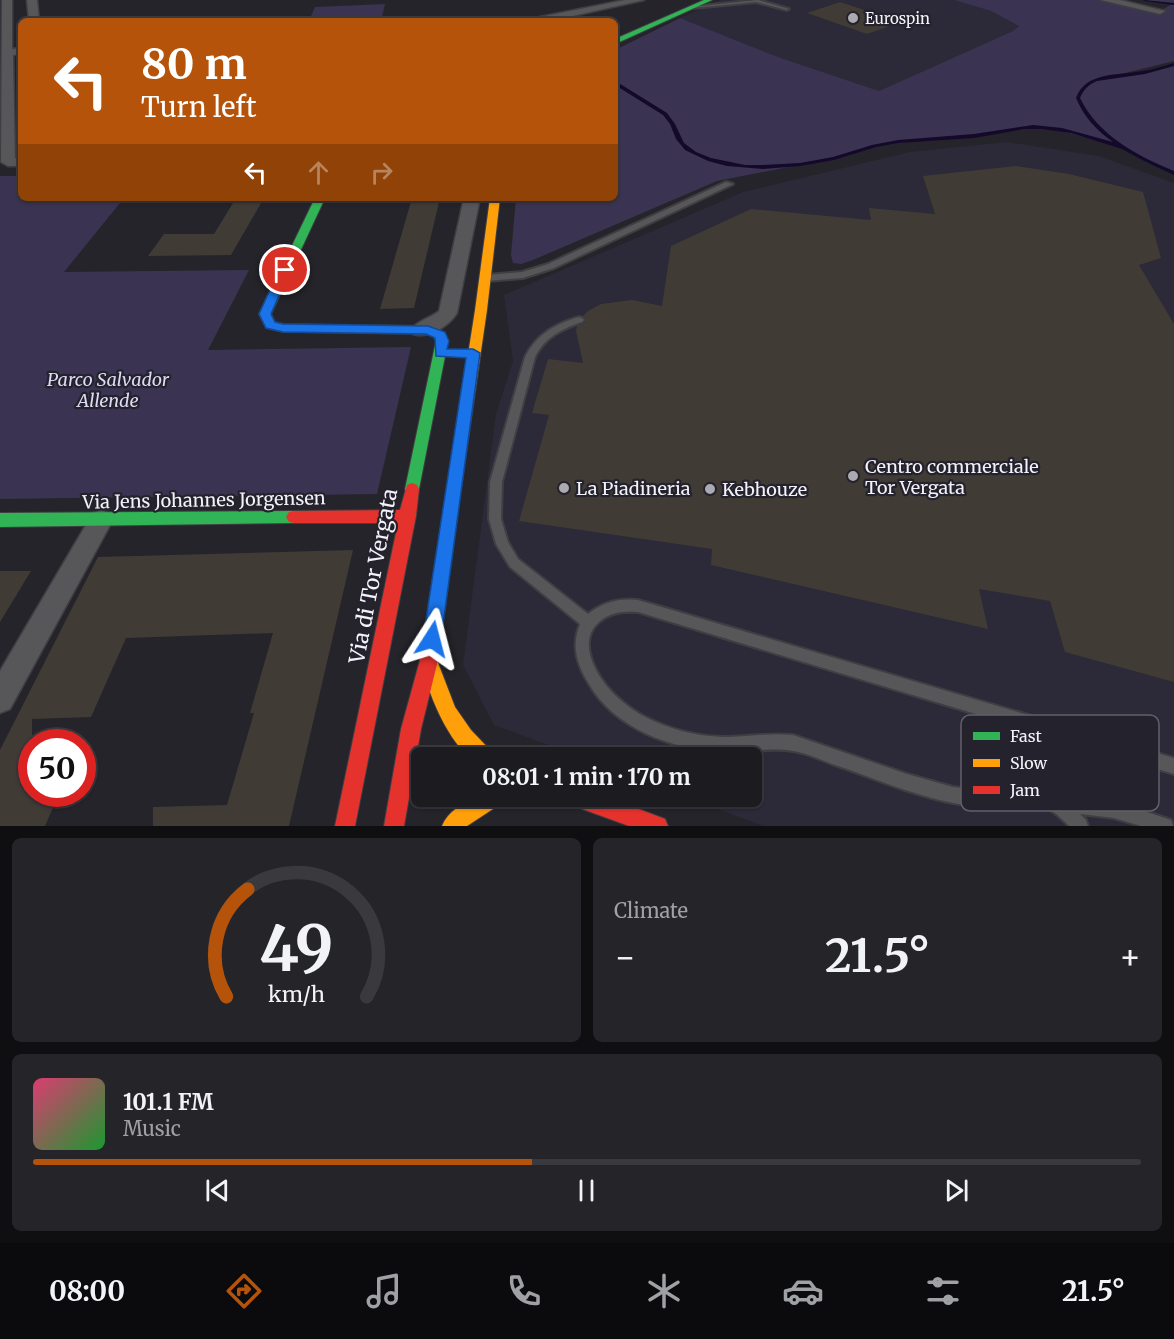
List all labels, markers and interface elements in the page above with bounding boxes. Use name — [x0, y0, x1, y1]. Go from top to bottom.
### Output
place label: Eurospin — [865, 9, 930, 28]
marker: Eurospin — [846, 11, 860, 25]
text: 80 m — [141, 38, 247, 90]
icon: left — [42, 42, 120, 120]
text: Turn left — [141, 90, 256, 124]
icon: left — [239, 156, 272, 189]
icon: ahead — [302, 156, 335, 189]
icon: right — [365, 156, 398, 189]
pin — [259, 244, 310, 295]
icon: arrive — [268, 253, 301, 286]
park label: Parco Salvador Allende — [47, 368, 170, 412]
place label: Centro commerciale Tor Vergata — [865, 455, 1039, 499]
marker: Centro commerciale Tor Vergata — [846, 469, 860, 483]
place label: La Piadineria — [576, 477, 691, 500]
place label: Kebhouze — [722, 478, 807, 501]
marker: La Piadineria — [557, 481, 571, 495]
marker: Kebhouze — [703, 482, 717, 496]
street label: Via Jens Johannes Jorgensen — [81, 486, 326, 514]
street label: Via di Tor Vergata — [343, 486, 403, 667]
position arrow — [400, 607, 464, 671]
legend — [961, 715, 1159, 811]
text: Fast — [1010, 726, 1043, 746]
speed limit sign: 50 — [18, 729, 96, 807]
text: Slow — [1010, 753, 1048, 773]
text: 08:01 · 1 min · 170 m — [482, 763, 691, 791]
text: Jam — [1009, 780, 1040, 800]
text: Climate — [614, 898, 688, 923]
text: 49 — [259, 910, 334, 988]
text: 21.5° — [825, 928, 930, 984]
text: − — [614, 937, 636, 978]
text: + — [1119, 937, 1141, 978]
text: km/h — [268, 981, 325, 1008]
text: 101.1 FM — [123, 1088, 214, 1116]
text: Music — [123, 1116, 181, 1141]
icon: previous — [201, 1174, 234, 1207]
icon: pause — [570, 1174, 603, 1207]
icon: next — [940, 1174, 973, 1207]
icon: directions — [223, 1270, 265, 1312]
icon: music — [363, 1270, 405, 1312]
icon: phone — [503, 1270, 545, 1312]
icon: climate — [643, 1270, 685, 1312]
icon: car — [782, 1270, 824, 1312]
icon: filters — [922, 1270, 964, 1312]
text: 08:00 — [49, 1274, 125, 1308]
text: 21.5° — [1062, 1274, 1125, 1308]

